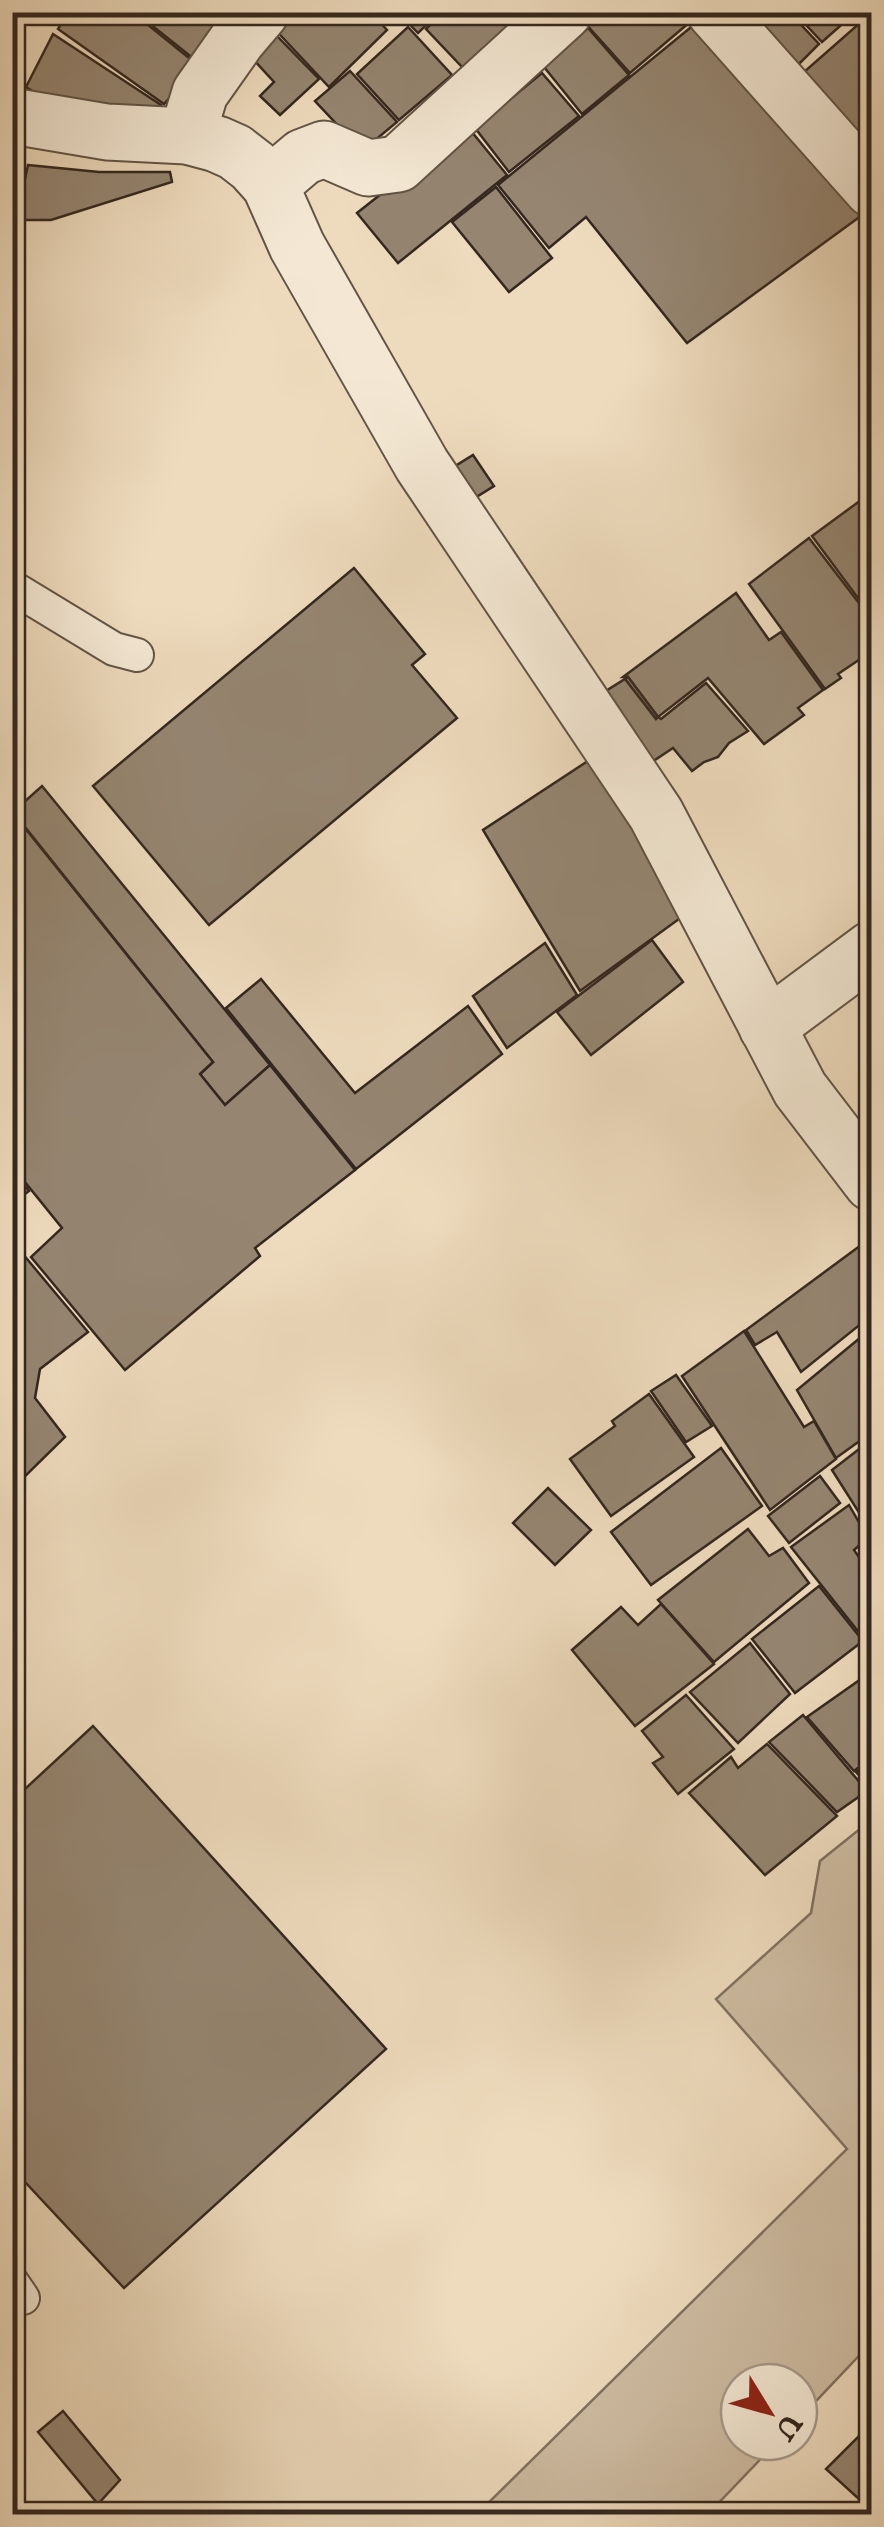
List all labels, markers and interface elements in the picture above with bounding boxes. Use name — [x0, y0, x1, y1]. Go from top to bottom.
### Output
north arrow — [719, 2362, 819, 2462]
text: U — [765, 2406, 808, 2447]

